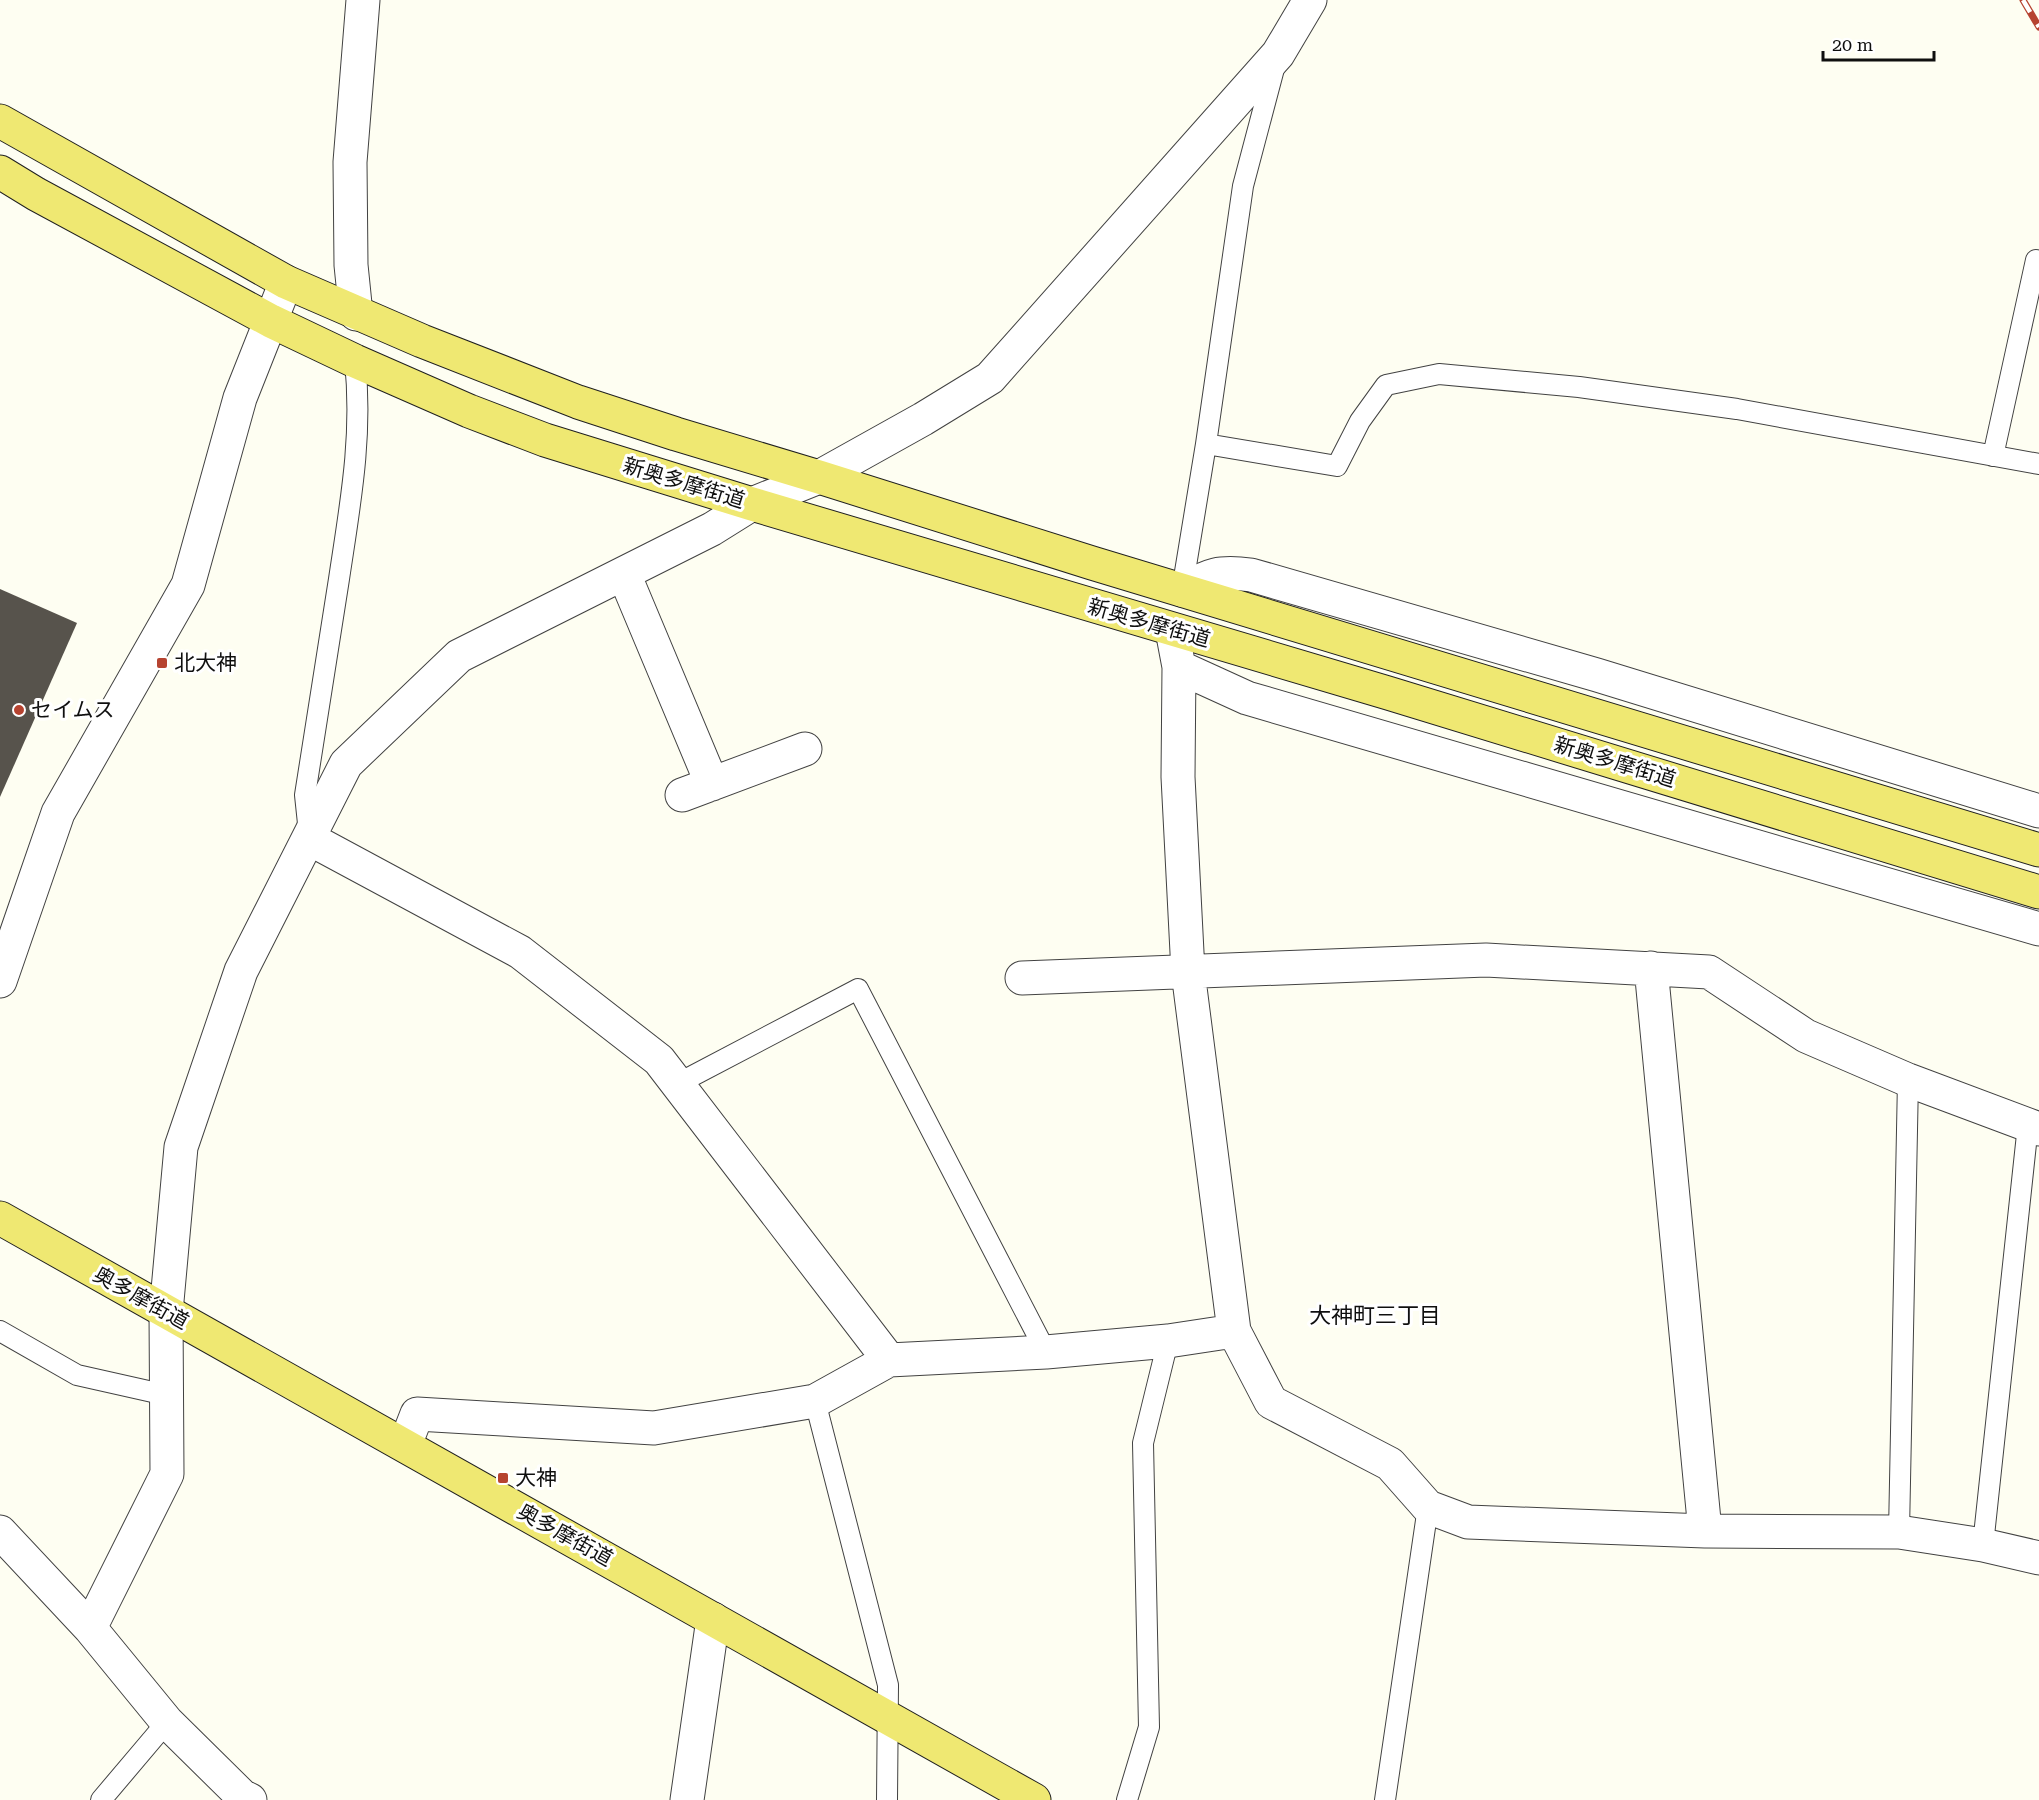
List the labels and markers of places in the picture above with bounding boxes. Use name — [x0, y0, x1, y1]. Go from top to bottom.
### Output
place label: 北大神 — [174, 651, 237, 675]
marker: 北大神 — [155, 656, 169, 670]
place label: セイムス — [31, 698, 115, 722]
marker: セイムス — [12, 703, 26, 717]
place label: 大神 — [515, 1466, 557, 1490]
marker: 大神 — [496, 1471, 510, 1485]

